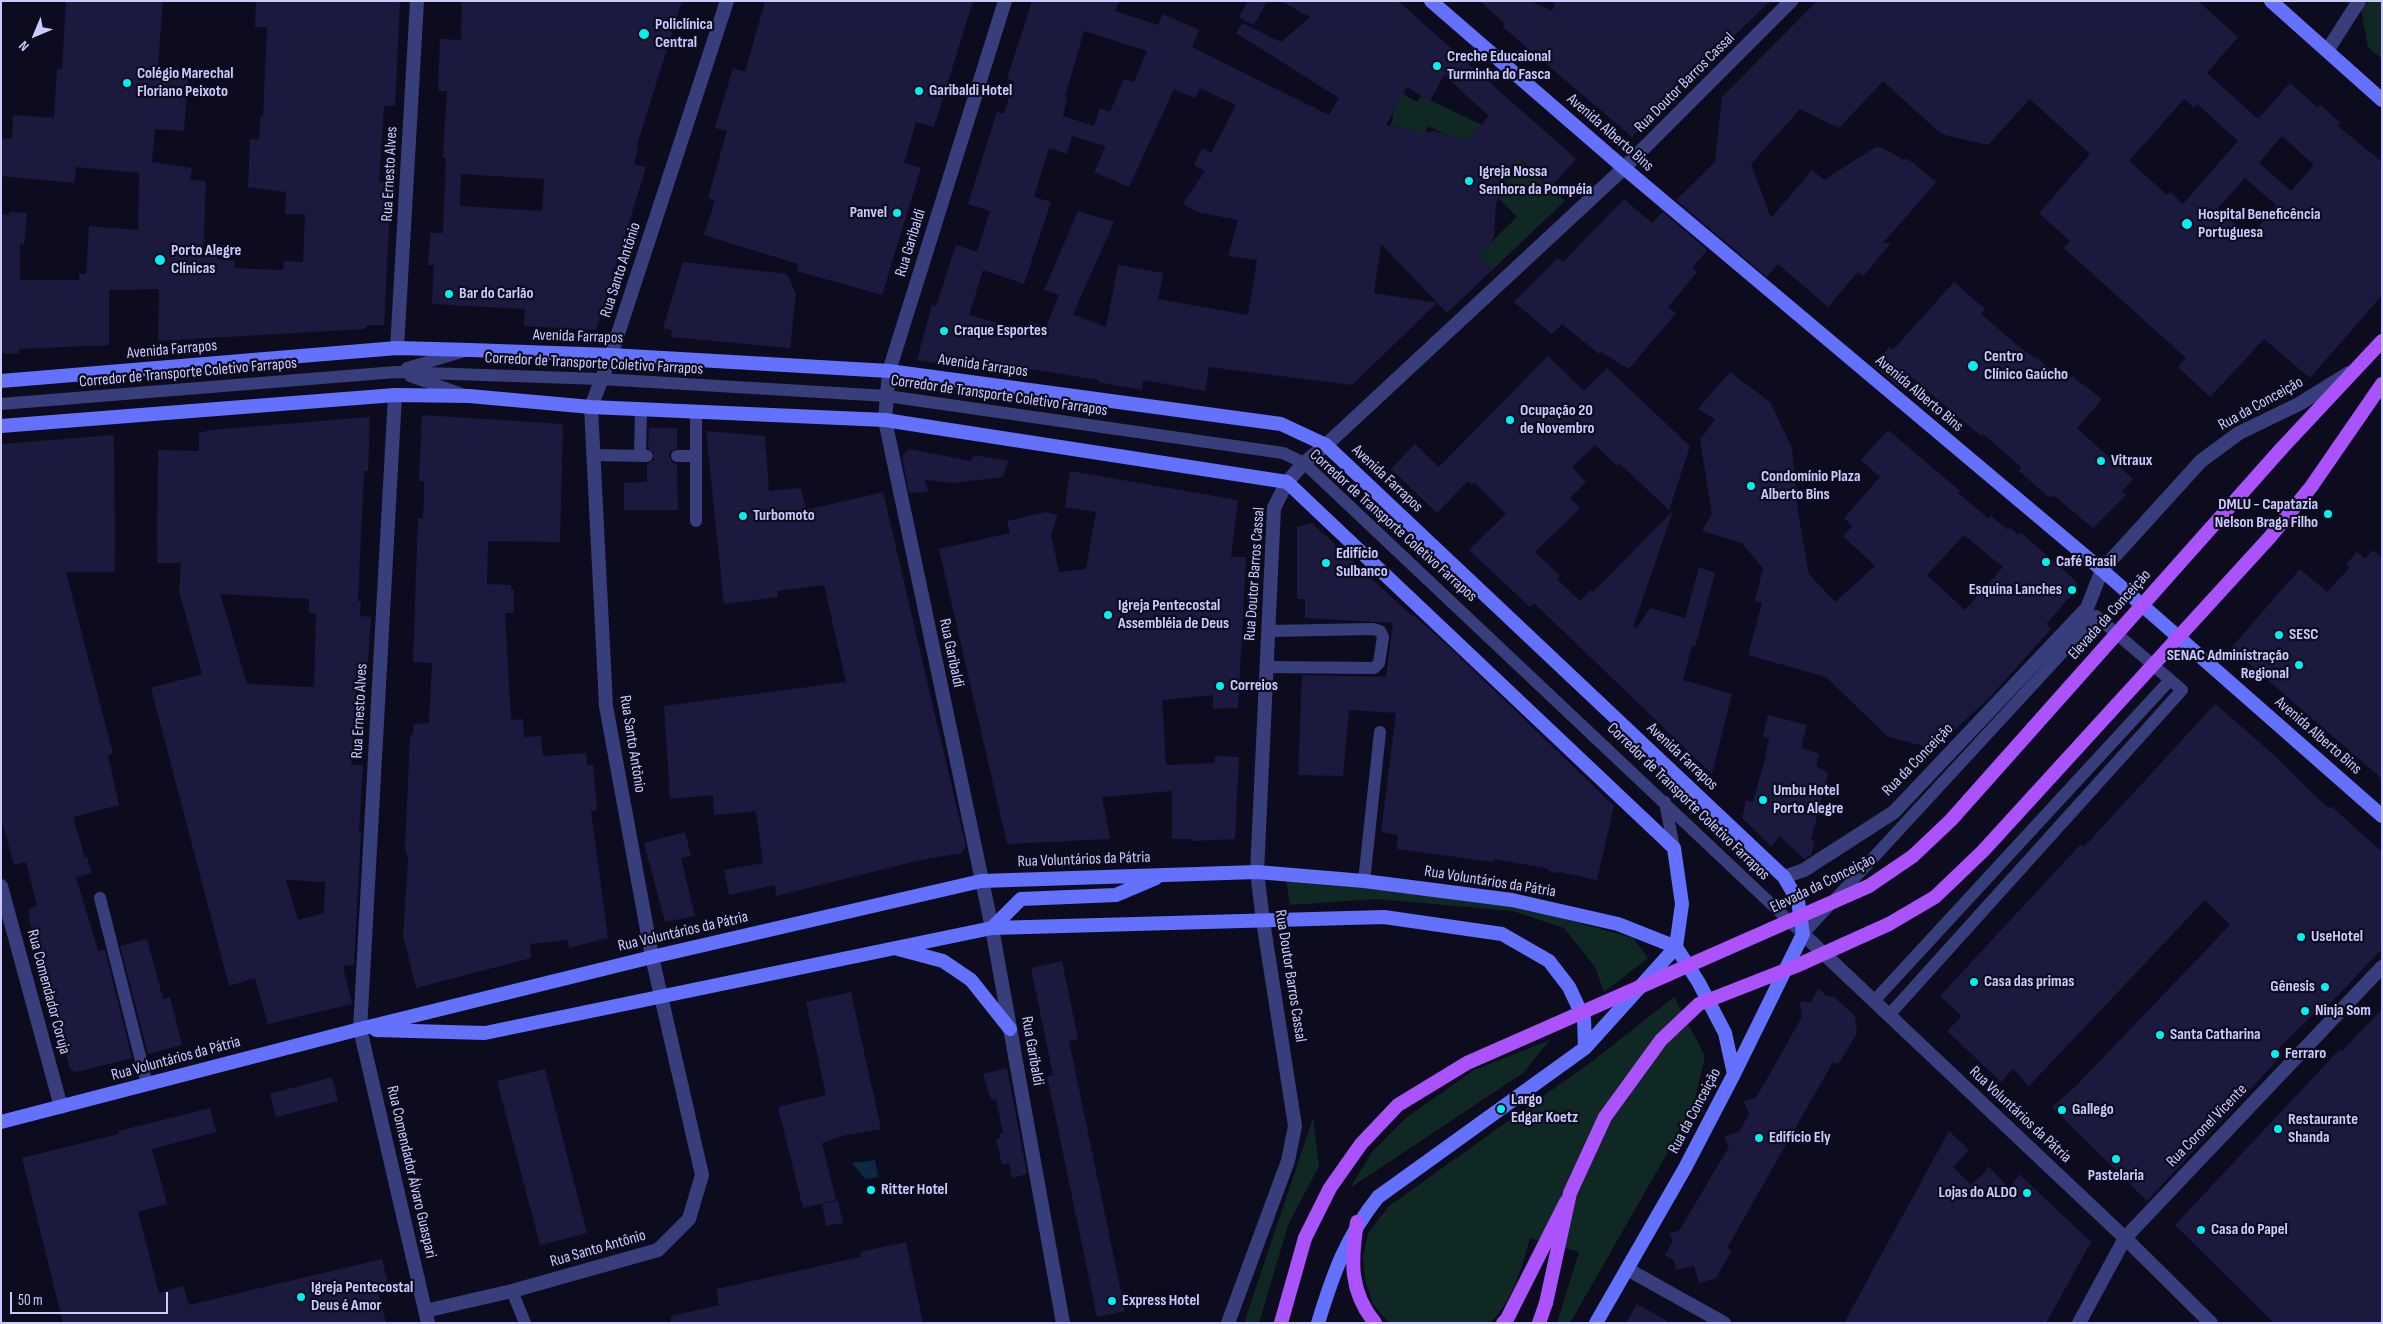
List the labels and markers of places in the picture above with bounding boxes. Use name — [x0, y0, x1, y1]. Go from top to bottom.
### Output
place label: Policlínica Central — [655, 15, 713, 53]
marker: Policlínica Central — [637, 27, 651, 41]
place label: Creche Educaional Turminha do Fasca — [1447, 47, 1551, 85]
marker: Creche Educaional Turminha do Fasca — [1431, 60, 1443, 72]
place label: Colégio Marechal Floriano Peixoto — [137, 64, 234, 102]
marker: Colégio Marechal Floriano Peixoto — [121, 77, 133, 89]
place label: Garibaldi Hotel — [929, 81, 1012, 101]
marker: Garibaldi Hotel — [913, 85, 925, 97]
place label: Igreja Nossa Senhora da Pompéia — [1479, 162, 1592, 200]
marker: Igreja Nossa Senhora da Pompéia — [1463, 175, 1475, 187]
place label: Panvel — [850, 203, 887, 223]
place label: Hospital Beneficência Portuguesa — [2198, 205, 2320, 243]
marker: Panvel — [891, 207, 903, 219]
marker: Hospital Beneficência Portuguesa — [2180, 217, 2194, 231]
place label: Porto Alegre Clínicas — [171, 241, 241, 279]
marker: Porto Alegre Clínicas — [153, 253, 167, 267]
place label: Bar do Carlão — [459, 284, 533, 304]
marker: Bar do Carlão — [443, 288, 455, 300]
place label: Craque Esportes — [954, 321, 1047, 341]
marker: Craque Esportes — [938, 325, 950, 337]
place label: Centro Clínico Gaúcho — [1984, 347, 2068, 385]
marker: Centro Clínico Gaúcho — [1966, 359, 1980, 373]
place label: Ocupação 20 de Novembro — [1520, 401, 1594, 439]
marker: Ocupação 20 de Novembro — [1504, 414, 1516, 426]
place label: Vitraux — [2111, 451, 2152, 471]
marker: Vitraux — [2095, 455, 2107, 467]
place label: Condomínio Plaza Alberto Bins — [1761, 467, 1861, 505]
marker: Condomínio Plaza Alberto Bins — [1745, 480, 1757, 492]
place label: DMLU - Capatazia Nelson Braga Filho — [2215, 495, 2318, 533]
place label: Turbomoto — [753, 506, 815, 526]
marker: DMLU - Capatazia Nelson Braga Filho — [2322, 508, 2334, 520]
marker: Turbomoto — [737, 510, 749, 522]
place label: Edifício Sulbanco — [1336, 544, 1388, 582]
place label: Café Brasil — [2056, 552, 2116, 572]
marker: Café Brasil — [2040, 556, 2052, 568]
marker: Edifício Sulbanco — [1320, 557, 1332, 569]
place label: Esquina Lanches — [1969, 580, 2062, 600]
marker: Esquina Lanches — [2066, 584, 2078, 596]
place label: Igreja Pentecostal Assembléia de Deus — [1118, 596, 1229, 634]
marker: Igreja Pentecostal Assembléia de Deus — [1102, 609, 1114, 621]
place label: SESC — [2289, 625, 2319, 645]
marker: SESC — [2273, 629, 2285, 641]
place label: SENAC Administração Regional — [2167, 646, 2289, 684]
marker: SENAC Administração Regional — [2293, 659, 2305, 671]
place label: Correios — [1230, 676, 1278, 696]
marker: Correios — [1214, 680, 1226, 692]
place label: Umbu Hotel Porto Alegre — [1773, 781, 1843, 819]
marker: Umbu Hotel Porto Alegre — [1757, 794, 1769, 806]
place label: UseHotel — [2311, 927, 2363, 947]
marker: UseHotel — [2295, 931, 2307, 943]
place label: Casa das primas — [1984, 972, 2074, 992]
marker: Casa das primas — [1968, 976, 1980, 988]
place label: Gênesis — [2270, 977, 2315, 997]
marker: Gênesis — [2319, 981, 2331, 993]
place label: Ninja Som — [2315, 1001, 2371, 1021]
marker: Ninja Som — [2299, 1005, 2311, 1017]
place label: Santa Catharina — [2170, 1025, 2261, 1045]
marker: Santa Catharina — [2154, 1029, 2166, 1041]
place label: Ferraro — [2285, 1044, 2326, 1064]
marker: Ferraro — [2269, 1048, 2281, 1060]
place label: Largo Edgar Koetz — [1511, 1090, 1578, 1128]
place label: Gallego — [2072, 1100, 2114, 1120]
marker: Largo Edgar Koetz — [1495, 1103, 1507, 1115]
marker: Gallego — [2056, 1104, 2068, 1116]
place label: Restaurante Shanda — [2288, 1110, 2358, 1148]
marker: Restaurante Shanda — [2272, 1123, 2284, 1135]
place label: Edifício Ely — [1769, 1128, 1831, 1148]
marker: Edifício Ely — [1753, 1132, 1765, 1144]
marker: Pastelaria — [2110, 1153, 2122, 1165]
place label: Pastelaria — [2088, 1166, 2144, 1186]
place label: Ritter Hotel — [881, 1180, 948, 1200]
place label: Lojas do ALDO — [1938, 1183, 2017, 1203]
marker: Ritter Hotel — [865, 1184, 877, 1196]
marker: Lojas do ALDO — [2021, 1187, 2033, 1199]
place label: Casa do Papel — [2211, 1220, 2288, 1240]
marker: Casa do Papel — [2195, 1224, 2207, 1236]
place label: Igreja Pentecostal Deus é Amor — [311, 1278, 413, 1316]
marker: Igreja Pentecostal Deus é Amor — [295, 1291, 307, 1303]
place label: Express Hotel — [1122, 1291, 1200, 1311]
marker: Express Hotel — [1106, 1295, 1118, 1307]

